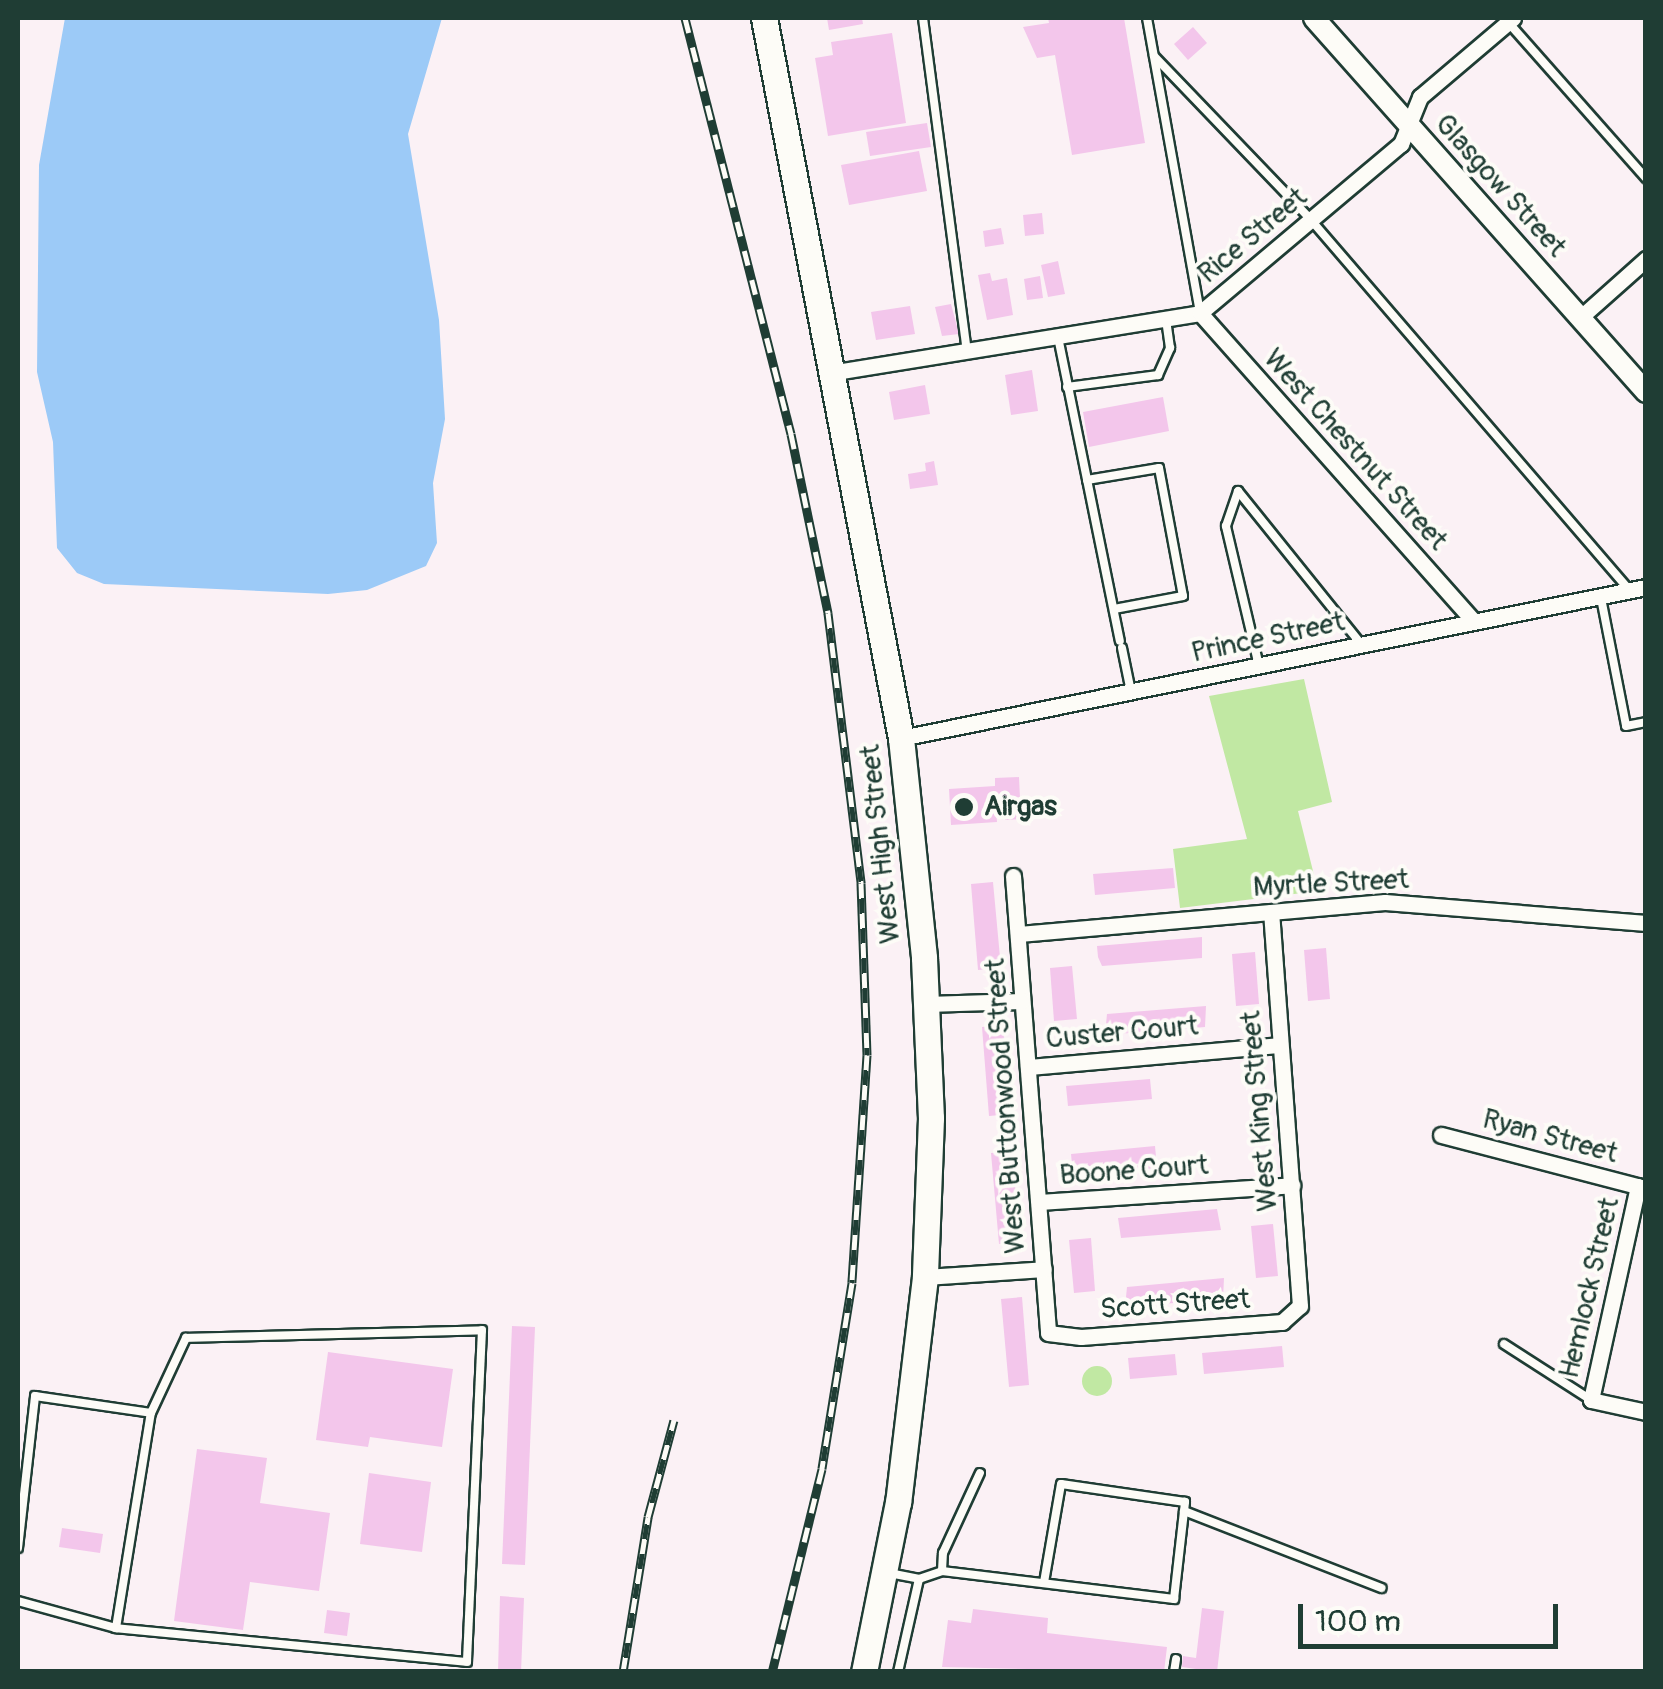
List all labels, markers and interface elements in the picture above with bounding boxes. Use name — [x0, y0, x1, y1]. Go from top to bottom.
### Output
street label: Glasgow Street — [1427, 108, 1573, 264]
street label: Rice Street — [1192, 181, 1314, 291]
street label: West Chestnut Street — [1256, 343, 1454, 557]
street label: Prince Street — [1188, 605, 1348, 671]
street label: West High Street — [854, 743, 908, 945]
place label: Airgas — [984, 790, 1057, 824]
marker: Airgas — [953, 796, 975, 818]
street label: Myrtle Street — [1252, 863, 1410, 905]
street label: West Buttonwood Street — [979, 957, 1033, 1255]
street label: West King Street — [1234, 1009, 1286, 1213]
street label: Custer Court — [1044, 1010, 1200, 1056]
street label: Ryan Street — [1479, 1103, 1621, 1171]
street label: Boone Court — [1058, 1149, 1210, 1193]
street label: Hemlock Street — [1553, 1194, 1627, 1382]
street label: Scott Street — [1099, 1283, 1251, 1327]
scale bar — [1303, 1584, 1563, 1646]
text: 100 m — [1315, 1603, 1401, 1640]

